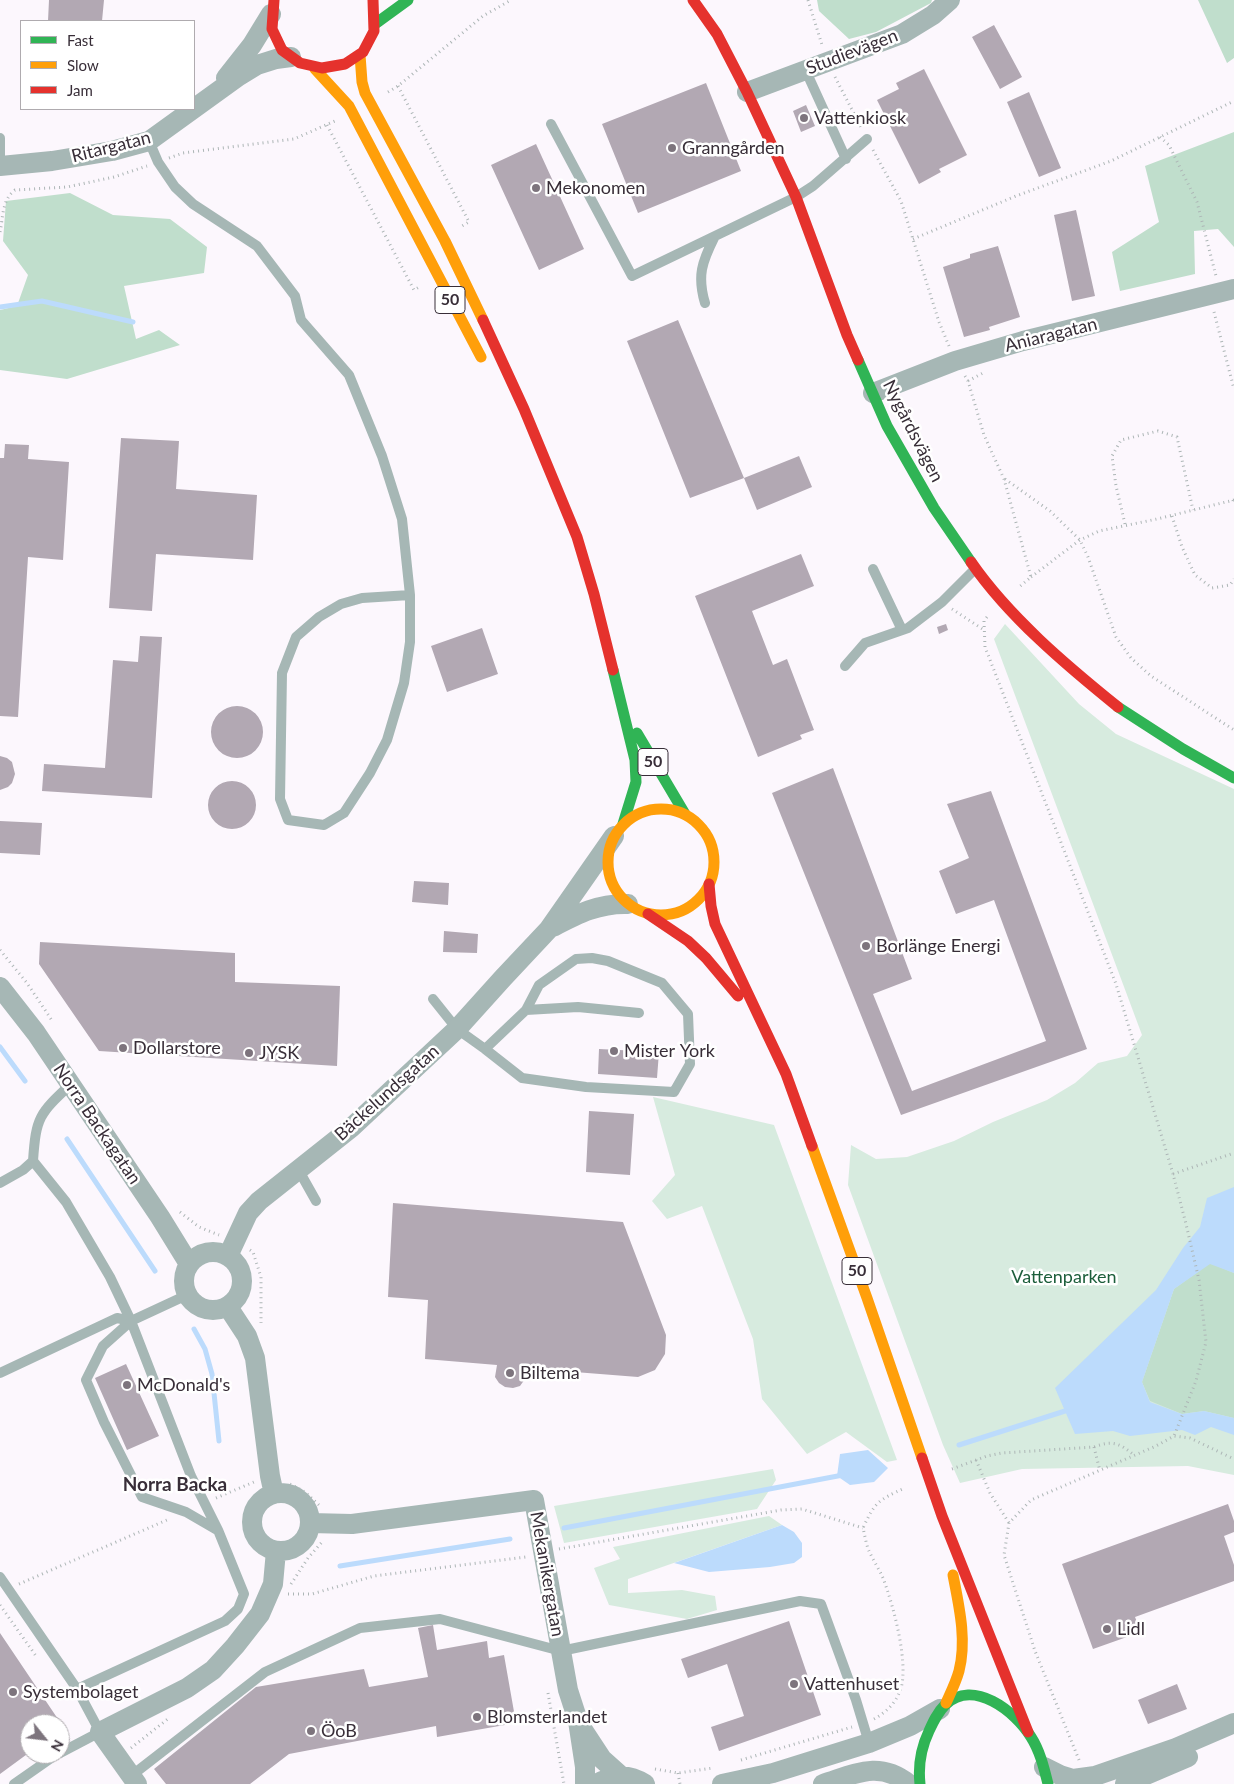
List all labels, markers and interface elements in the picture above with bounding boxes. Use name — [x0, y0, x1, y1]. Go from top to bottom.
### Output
legend — [20, 20, 195, 110]
street label: Studievägen — [803, 25, 901, 79]
text: Fast — [67, 31, 94, 49]
text: Slow — [67, 56, 99, 74]
text: Jam — [67, 81, 93, 99]
place label: Vattenkiosk — [814, 107, 906, 129]
marker: Vattenkiosk — [798, 112, 810, 124]
street label: Ritargatan — [69, 127, 153, 167]
place label: Granngården — [682, 137, 785, 159]
marker: Granngården — [666, 142, 678, 154]
place label: Mekonomen — [546, 177, 645, 199]
marker: Mekonomen — [530, 182, 542, 194]
road number: 50 — [435, 286, 465, 314]
street label: Aniaragatan — [1003, 313, 1099, 357]
street label: Nygårdsvägen — [878, 376, 948, 486]
road number: 50 — [638, 749, 668, 776]
place label: Borlänge Energi — [876, 935, 1001, 957]
marker: Borlänge Energi — [860, 940, 872, 952]
place label: Dollarstore — [133, 1037, 221, 1059]
street label: Bäckelundsgatan — [330, 1040, 444, 1146]
place label: Mister York — [624, 1040, 715, 1062]
marker: Dollarstore — [117, 1042, 129, 1054]
place label: JYSK — [259, 1042, 299, 1064]
marker: Mister York — [608, 1045, 620, 1057]
marker: JYSK — [243, 1047, 255, 1059]
street label: Norra Backagatan — [49, 1060, 145, 1188]
road number: 50 — [842, 1258, 872, 1284]
park label: Vattenparken — [1011, 1266, 1117, 1288]
place label: Biltema — [520, 1362, 580, 1384]
marker: Biltema — [504, 1367, 516, 1379]
place label: McDonald's — [137, 1374, 230, 1396]
marker: McDonald's — [121, 1379, 133, 1391]
district label: Norra Backa — [123, 1474, 227, 1496]
street label: Mekanikergatan — [525, 1510, 569, 1638]
place label: Lidl — [1117, 1618, 1145, 1640]
marker: Lidl — [1101, 1623, 1113, 1635]
place label: Vattenhuset — [804, 1673, 899, 1695]
marker: Vattenhuset — [788, 1678, 800, 1690]
place label: Systembolaget — [23, 1681, 139, 1703]
marker: Systembolaget — [7, 1686, 19, 1698]
place label: Blomsterlandet — [487, 1706, 607, 1728]
marker: Blomsterlandet — [471, 1711, 483, 1723]
north arrow — [20, 1714, 70, 1764]
place label: ÖoB — [321, 1720, 357, 1742]
marker: ÖoB — [305, 1725, 317, 1737]
text: N — [48, 1737, 68, 1755]

